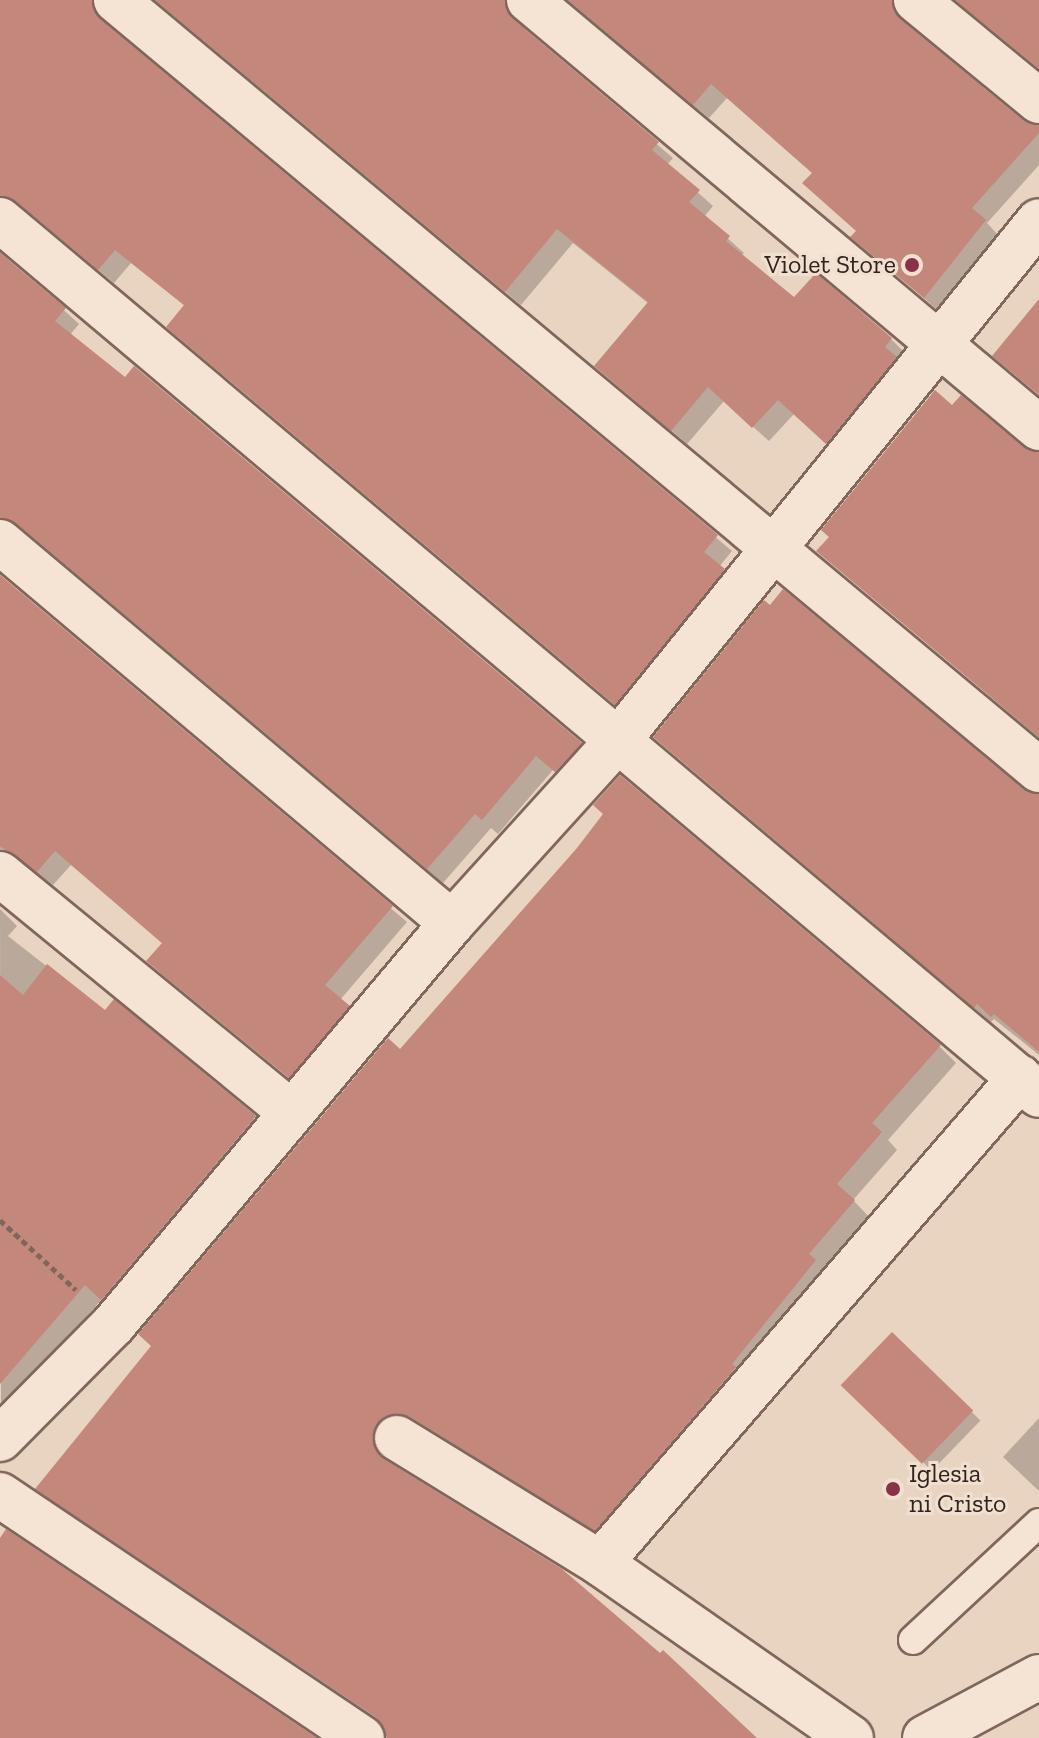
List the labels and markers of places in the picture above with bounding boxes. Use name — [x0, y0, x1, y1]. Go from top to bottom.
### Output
place label: Violet Store — [764, 249, 896, 281]
marker: Violet Store — [903, 256, 921, 274]
place label: Iglesia ni Cristo — [909, 1458, 1006, 1520]
marker: Iglesia ni Cristo — [884, 1480, 902, 1498]

